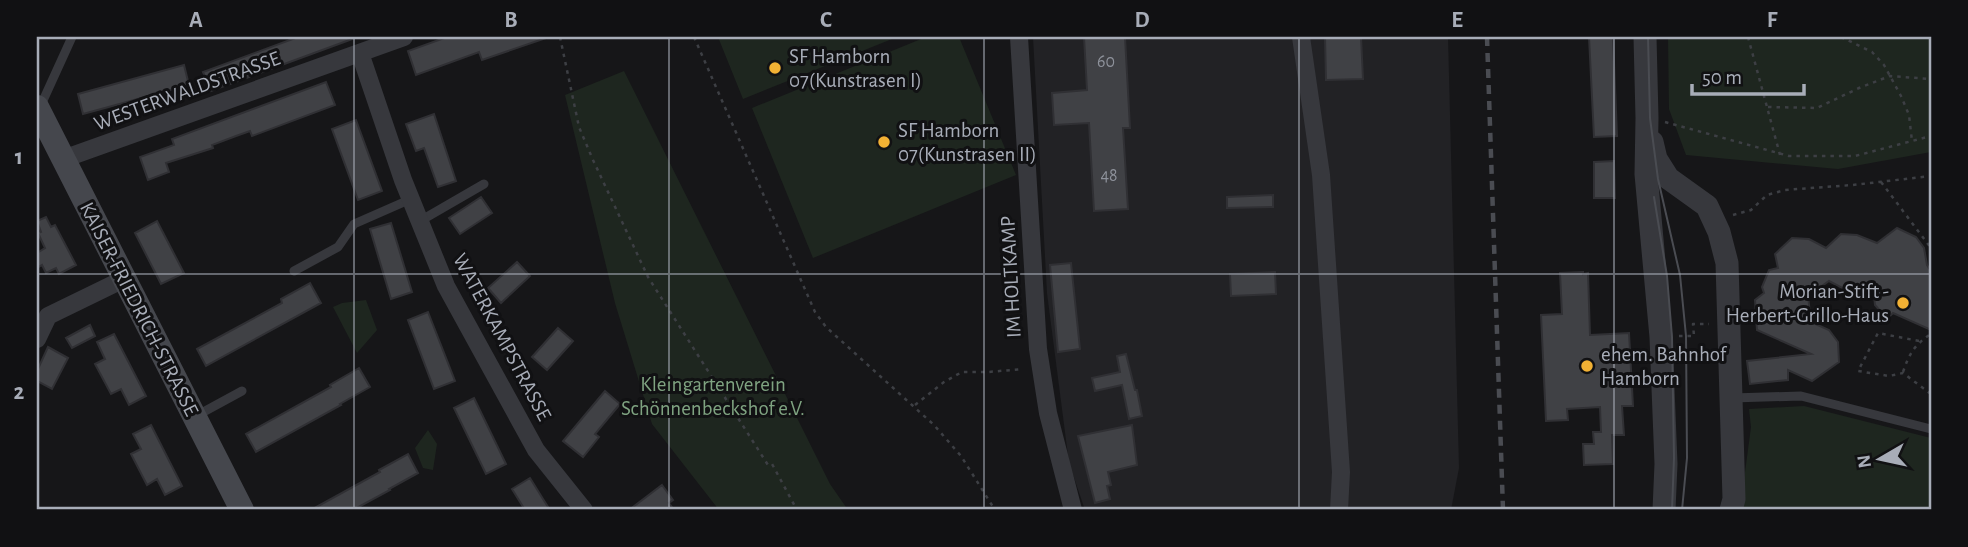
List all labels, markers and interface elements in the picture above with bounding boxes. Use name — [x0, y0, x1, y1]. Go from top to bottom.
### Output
text: A — [189, 9, 203, 32]
text: B — [504, 9, 518, 32]
text: C — [820, 9, 832, 32]
text: D — [1134, 9, 1150, 32]
text: E — [1451, 9, 1463, 32]
text: F — [1767, 9, 1778, 32]
place label: SF Hamborn 07(Kunstrasen I) — [789, 46, 922, 91]
street label: WESTERWALDSTRASSE — [91, 48, 283, 134]
scale bar — [1692, 52, 1804, 96]
house number: 60 — [1097, 53, 1115, 71]
marker: SF Hamborn 07(Kunstrasen I) — [767, 60, 783, 76]
text: 50 m — [1702, 67, 1742, 88]
place label: SF Hamborn 07(Kunstrasen II) — [898, 120, 1037, 165]
marker: SF Hamborn 07(Kunstrasen II) — [876, 134, 892, 150]
text: 1 — [15, 146, 23, 169]
house number: 48 — [1100, 167, 1118, 185]
street label: KAISER-FRIEDRICH-STRASSE — [76, 199, 202, 419]
street label: IM HOLTKAMP — [997, 215, 1025, 339]
street label: WATERKAMPSTRASSE — [449, 250, 555, 424]
place label: Morian-Stift - Herbert-Grillo-Haus — [1726, 281, 1889, 326]
marker: Morian-Stift - Herbert-Grillo-Haus — [1895, 295, 1911, 311]
place label: ehem. Bahnhof Hamborn — [1601, 344, 1728, 389]
marker: ehem. Bahnhof Hamborn — [1579, 358, 1595, 374]
park label: Kleingartenverein Schönnenbeckshof e.V. — [621, 374, 805, 419]
text: 2 — [14, 381, 25, 404]
north arrow — [1846, 424, 1916, 494]
text: N — [1854, 453, 1875, 469]

